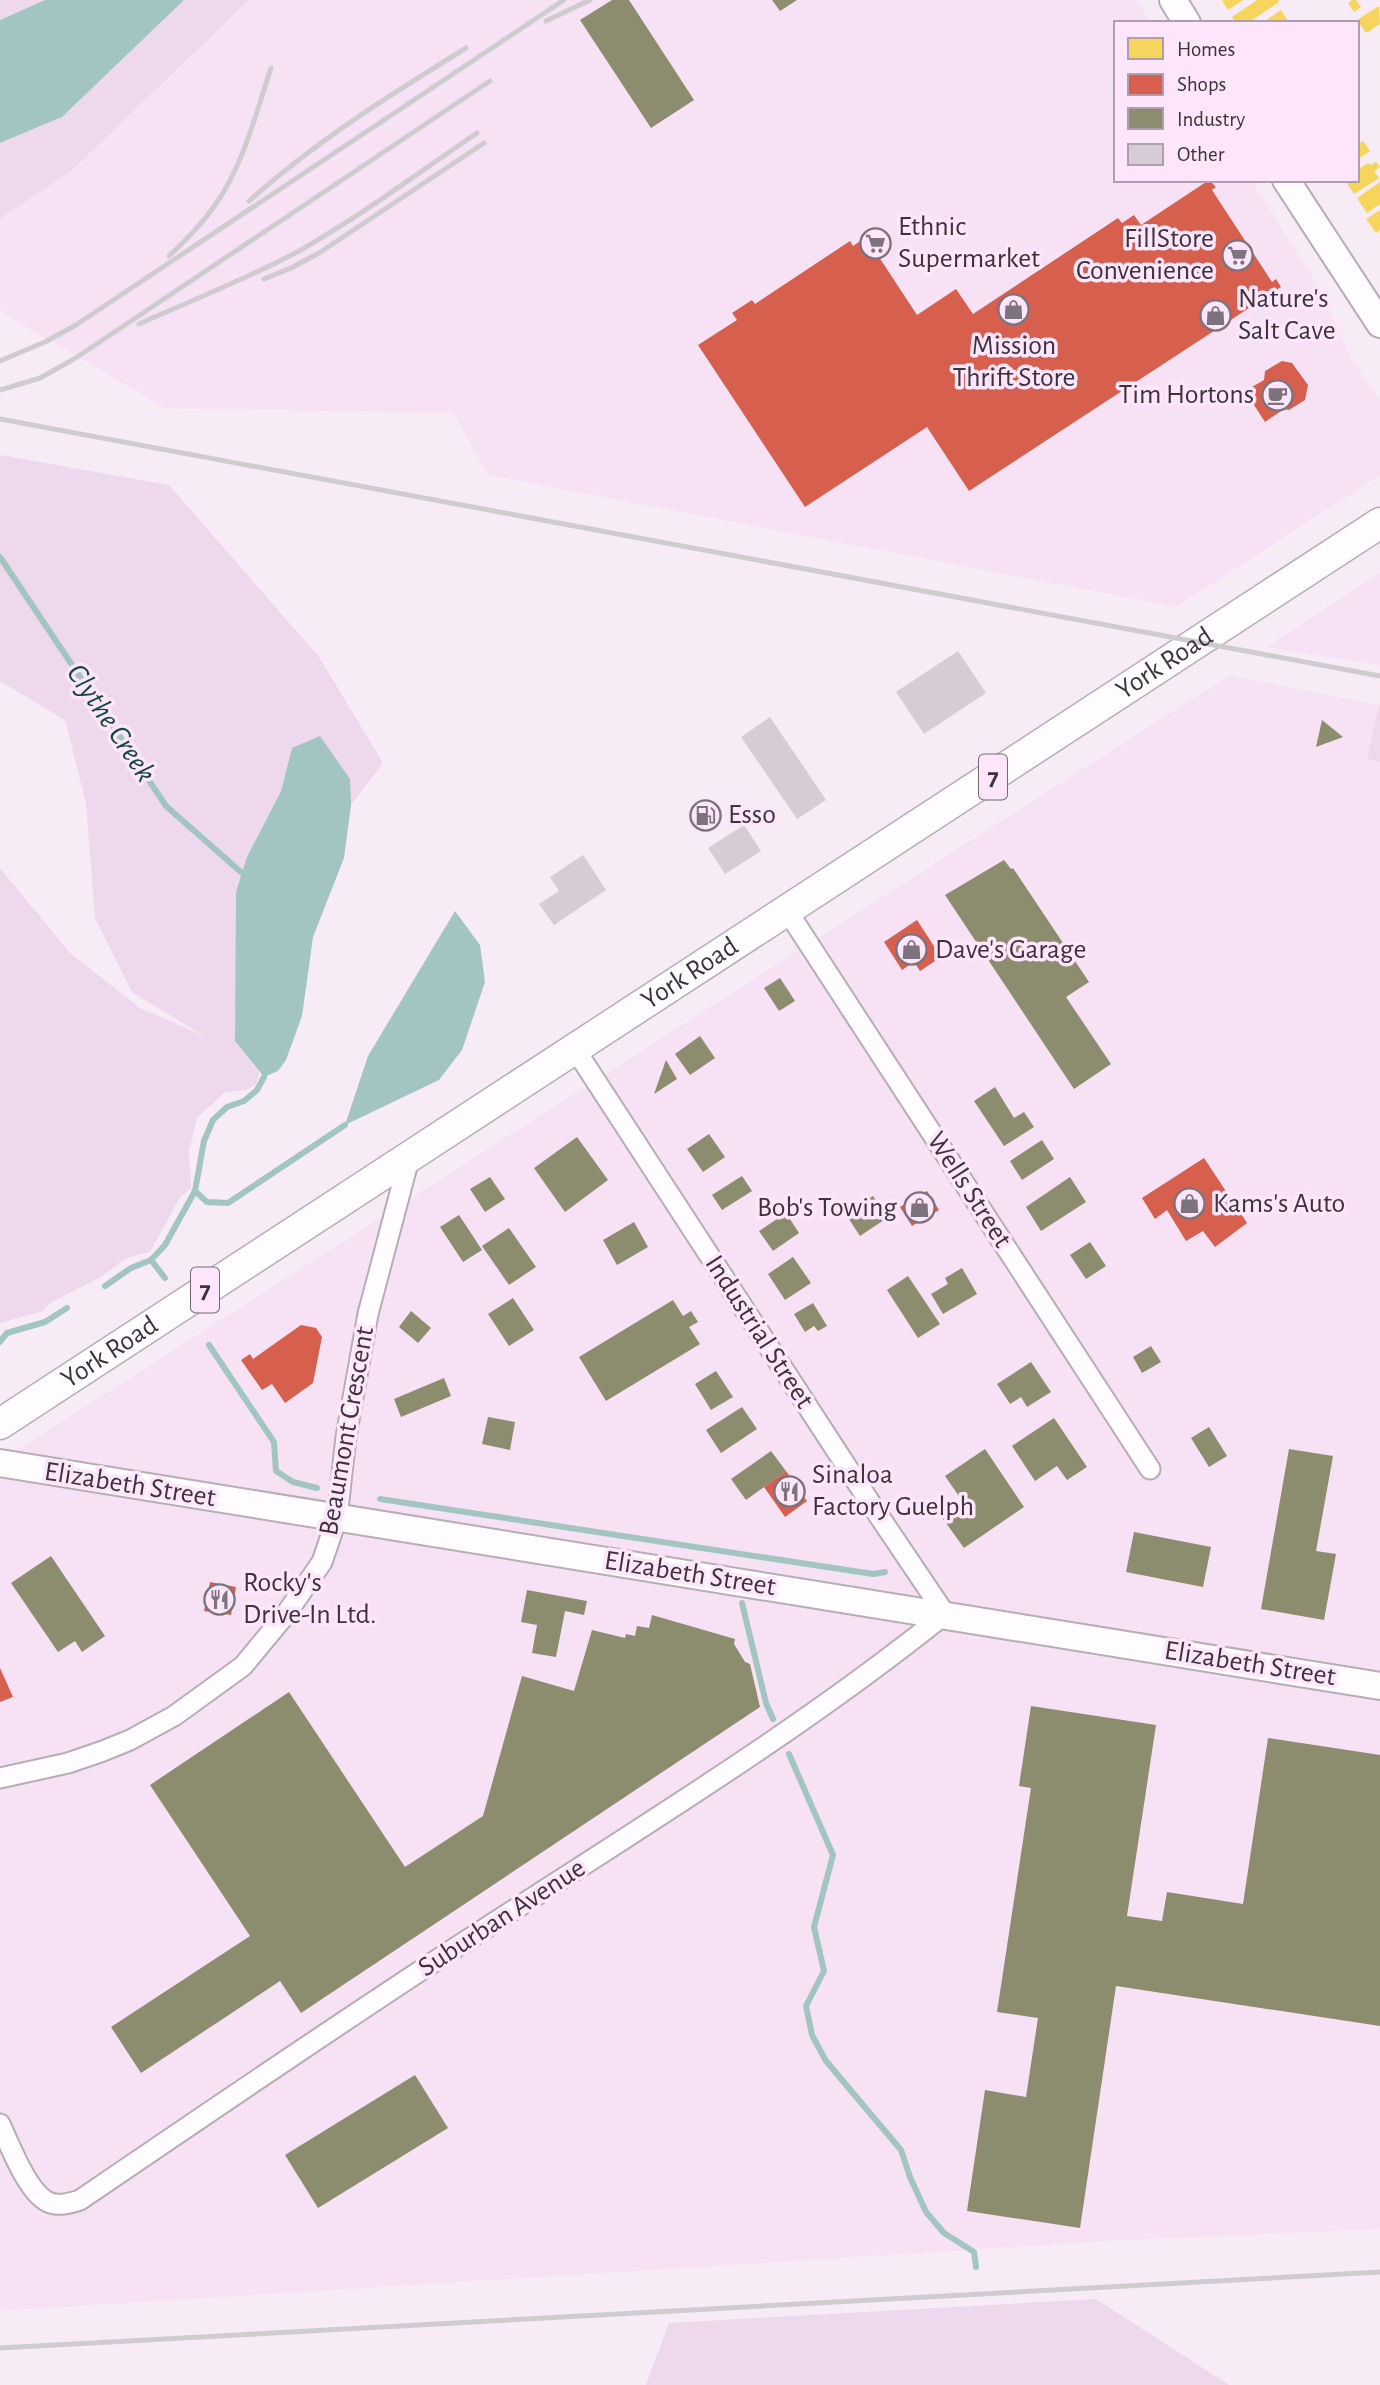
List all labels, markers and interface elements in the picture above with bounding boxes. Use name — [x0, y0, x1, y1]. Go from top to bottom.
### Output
legend — [1114, 21, 1359, 182]
text: Homes — [1177, 39, 1235, 60]
text: Shops — [1177, 74, 1226, 95]
text: Industry — [1177, 109, 1245, 130]
text: Other — [1177, 144, 1225, 165]
place label: Ethnic Supermarket — [898, 213, 1040, 273]
place label: FillStore Convenience — [1076, 225, 1214, 285]
supermarket icon: Ethnic Supermarket — [858, 226, 892, 260]
supermarket icon: FillStore Convenience — [1220, 238, 1254, 272]
place label: Nature's Salt Cave — [1238, 285, 1336, 345]
shop icon: Mission Thrift Store — [997, 292, 1031, 326]
shop icon: Nature's Salt Cave — [1198, 298, 1232, 332]
place label: Mission Thrift Store — [953, 332, 1075, 392]
cafe icon: Tim Hortons — [1260, 378, 1294, 412]
place label: Tim Hortons — [1119, 381, 1254, 409]
street label: York Road — [1112, 622, 1218, 705]
water label: Clythe Creek — [61, 659, 161, 787]
road number: 7 — [979, 754, 1007, 800]
fuel station icon: Esso — [688, 798, 722, 832]
place label: Esso — [728, 801, 776, 829]
street label: York Road — [637, 932, 743, 1015]
shop icon: Dave's Garage — [895, 933, 929, 967]
place label: Dave's Garage — [935, 936, 1086, 964]
street label: Wells Street — [921, 1127, 1017, 1253]
shop icon: Kams's Auto — [1173, 1187, 1207, 1221]
place label: Kams's Auto — [1213, 1190, 1345, 1218]
shop icon: Bob's Towing — [903, 1191, 937, 1225]
place label: Bob's Towing — [757, 1194, 897, 1222]
street label: Industrial Street — [699, 1251, 819, 1413]
road number: 7 — [191, 1268, 219, 1312]
street label: York Road — [57, 1311, 163, 1394]
street label: Beaumont Crescent — [315, 1324, 379, 1538]
street label: Elizabeth Street — [42, 1458, 218, 1512]
place label: Sinaloa Factory Guelph — [812, 1461, 974, 1521]
restaurant icon: Sinaloa Factory Guelph — [772, 1474, 806, 1508]
street label: Elizabeth Street — [602, 1547, 778, 1601]
place label: Rocky's Drive-In Ltd. — [243, 1569, 376, 1629]
restaurant icon: Rocky's Drive-In Ltd. — [203, 1582, 237, 1616]
street label: Elizabeth Street — [1162, 1637, 1338, 1691]
street label: Suburban Avenue — [414, 1854, 590, 1982]

